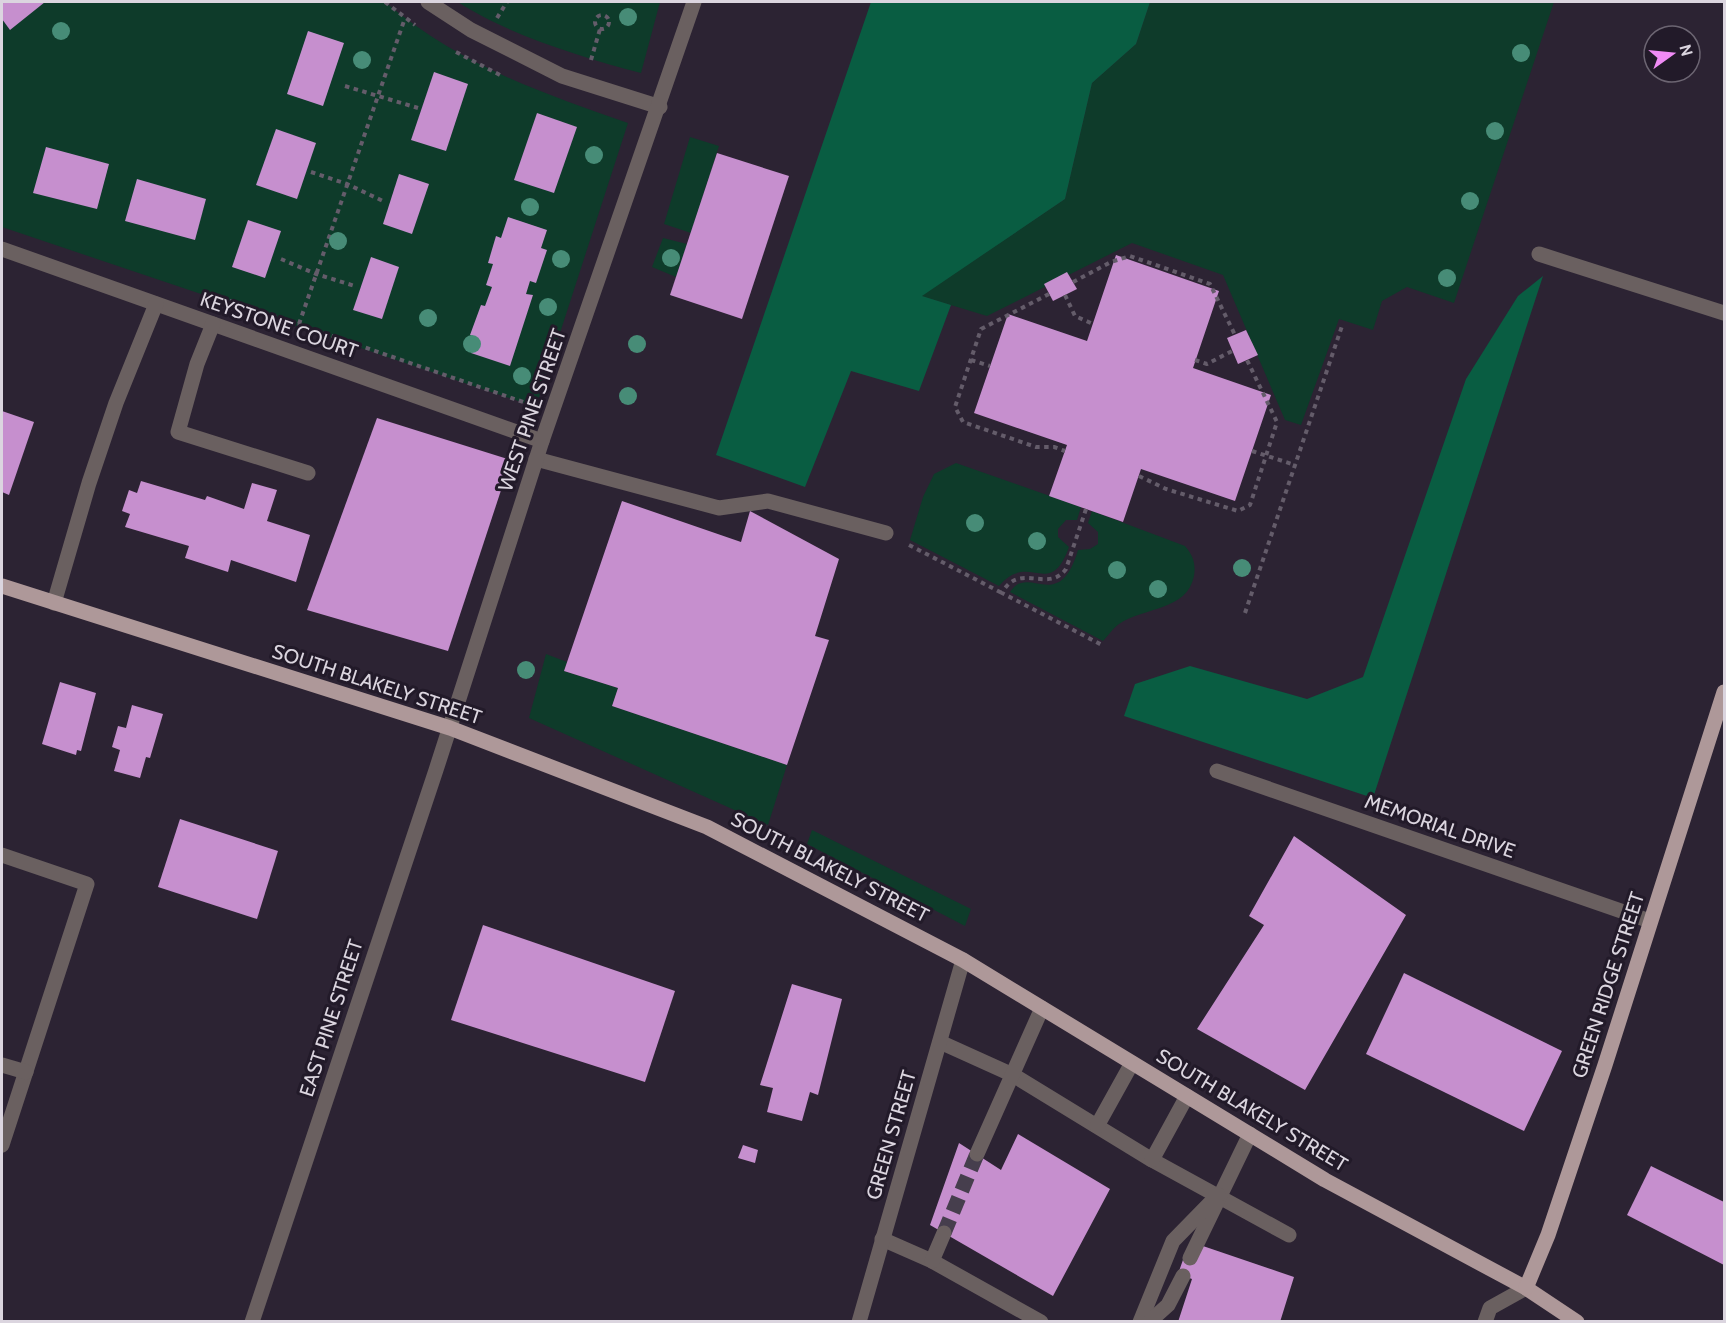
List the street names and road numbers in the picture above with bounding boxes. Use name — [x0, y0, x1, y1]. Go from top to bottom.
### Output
street label: KEYSTONE COURT — [197, 287, 361, 363]
street label: WEST PINE STREET — [493, 325, 571, 494]
street label: SOUTH BLAKELY STREET — [269, 639, 485, 729]
street label: MEMORIAL DRIVE — [1362, 789, 1518, 863]
street label: SOUTH BLAKELY STREET — [727, 807, 933, 927]
street label: GREEN RIDGE STREET — [1567, 889, 1650, 1081]
street label: EAST PINE STREET — [294, 936, 368, 1100]
street label: SOUTH BLAKELY STREET — [1152, 1043, 1352, 1177]
street label: GREEN STREET — [861, 1067, 921, 1202]

